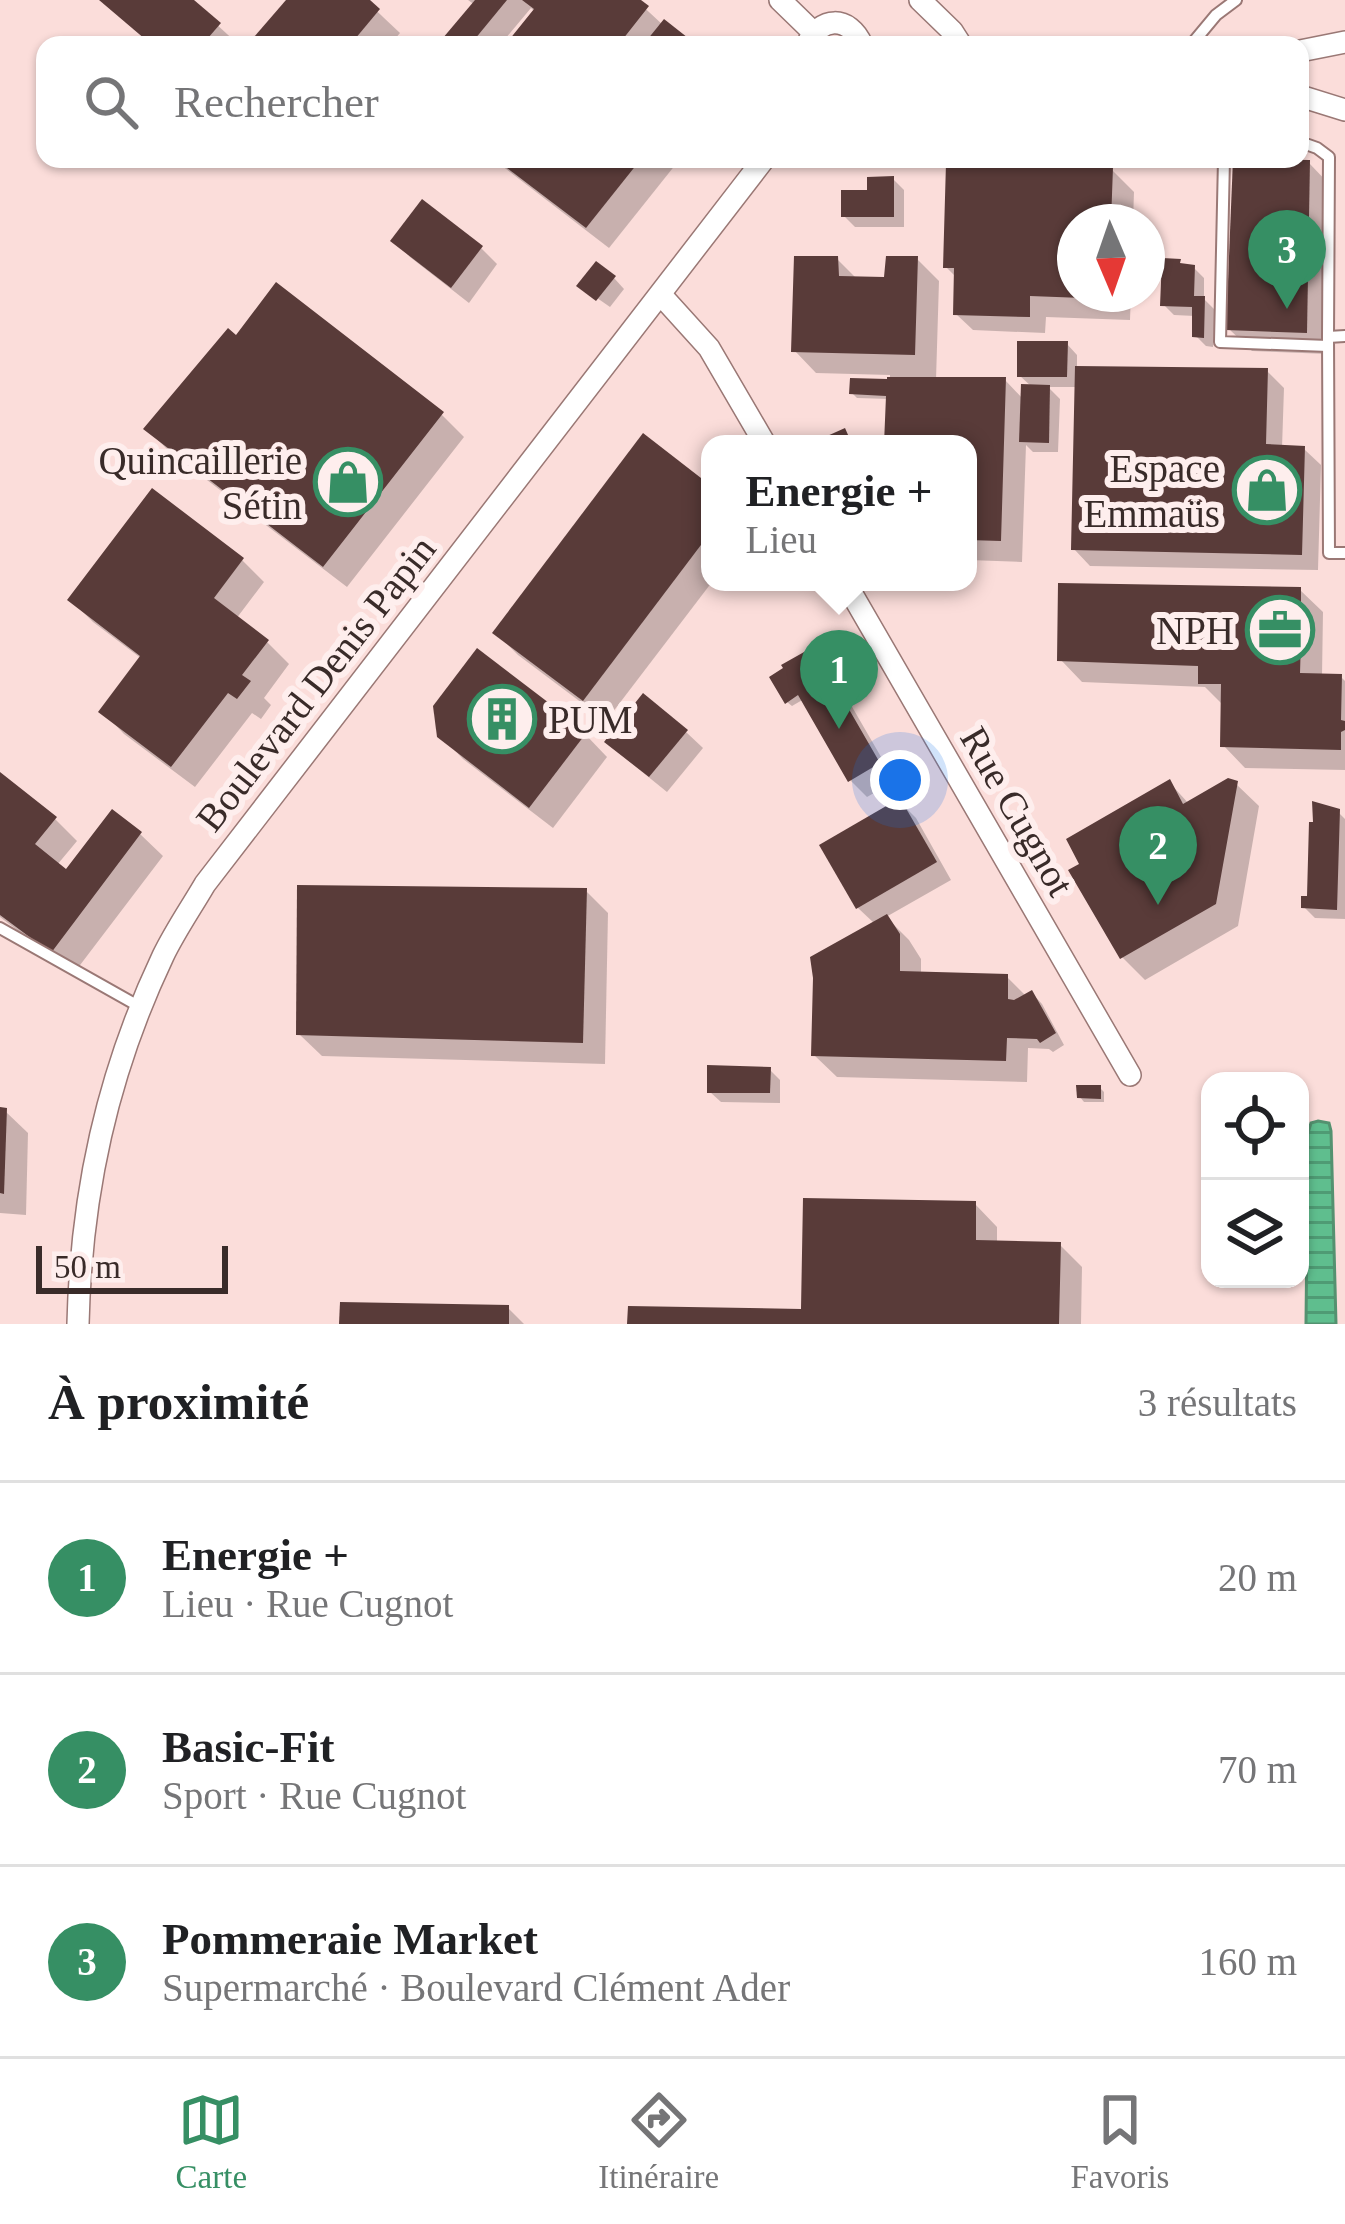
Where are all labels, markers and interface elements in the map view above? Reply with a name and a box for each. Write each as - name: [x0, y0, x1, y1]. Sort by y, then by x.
- search box: [36, 36, 1309, 168]
- icon: search: [78, 69, 144, 135]
- text: Rechercher: [174, 77, 379, 127]
- north arrow: [1057, 204, 1165, 312]
- pin: 3: [1248, 210, 1326, 309]
- popup: [701, 435, 977, 591]
- place label: Quincaillerie Sétin: [98, 439, 302, 527]
- shop icon: Quincaillerie Sétin: [313, 447, 383, 517]
- place label: Espace Emmaüs: [1084, 447, 1220, 535]
- shop icon: Espace Emmaüs: [1232, 455, 1302, 525]
- text: Energie +: [746, 466, 932, 516]
- text: Lieu: [746, 518, 817, 561]
- street label: Boulevard Denis Papin: [187, 528, 444, 840]
- office icon: NPH: [1245, 595, 1315, 665]
- place label: NPH: [1156, 609, 1234, 652]
- pin: 1: [800, 630, 878, 729]
- building icon: PUM: [467, 684, 537, 754]
- place label: PUM: [548, 698, 633, 741]
- street label: Rue Cugnot: [951, 719, 1083, 904]
- your location: [870, 750, 930, 810]
- pin: 2: [1119, 806, 1197, 905]
- map controls: [1201, 1072, 1309, 1288]
- button: locate: [1201, 1072, 1309, 1180]
- button: layers: [1201, 1180, 1309, 1288]
- scale bar: [36, 1240, 228, 1293]
- text: 50 m: [54, 1249, 121, 1285]
- text: À proximité: [48, 1374, 309, 1430]
- text: 3 résultats: [1138, 1381, 1297, 1424]
- text: Energie +: [162, 1530, 349, 1580]
- text: 1: [77, 1556, 97, 1599]
- text: 20 m: [1218, 1556, 1297, 1599]
- text: Lieu · Rue Cugnot: [162, 1582, 453, 1625]
- text: Basic-Fit: [162, 1722, 334, 1772]
- text: 2: [77, 1748, 97, 1791]
- text: 70 m: [1218, 1748, 1297, 1791]
- text: Sport · Rue Cugnot: [162, 1774, 466, 1817]
- text: Pommeraie Market: [162, 1914, 538, 1964]
- text: 3: [77, 1940, 97, 1983]
- text: 160 m: [1198, 1940, 1297, 1983]
- text: Supermarché · Boulevard Clément Ader: [162, 1966, 790, 2009]
- tab: Carte: [176, 2087, 247, 2196]
- tab: Itinéraire: [598, 2087, 719, 2196]
- tab: Favoris: [1070, 2087, 1169, 2196]

